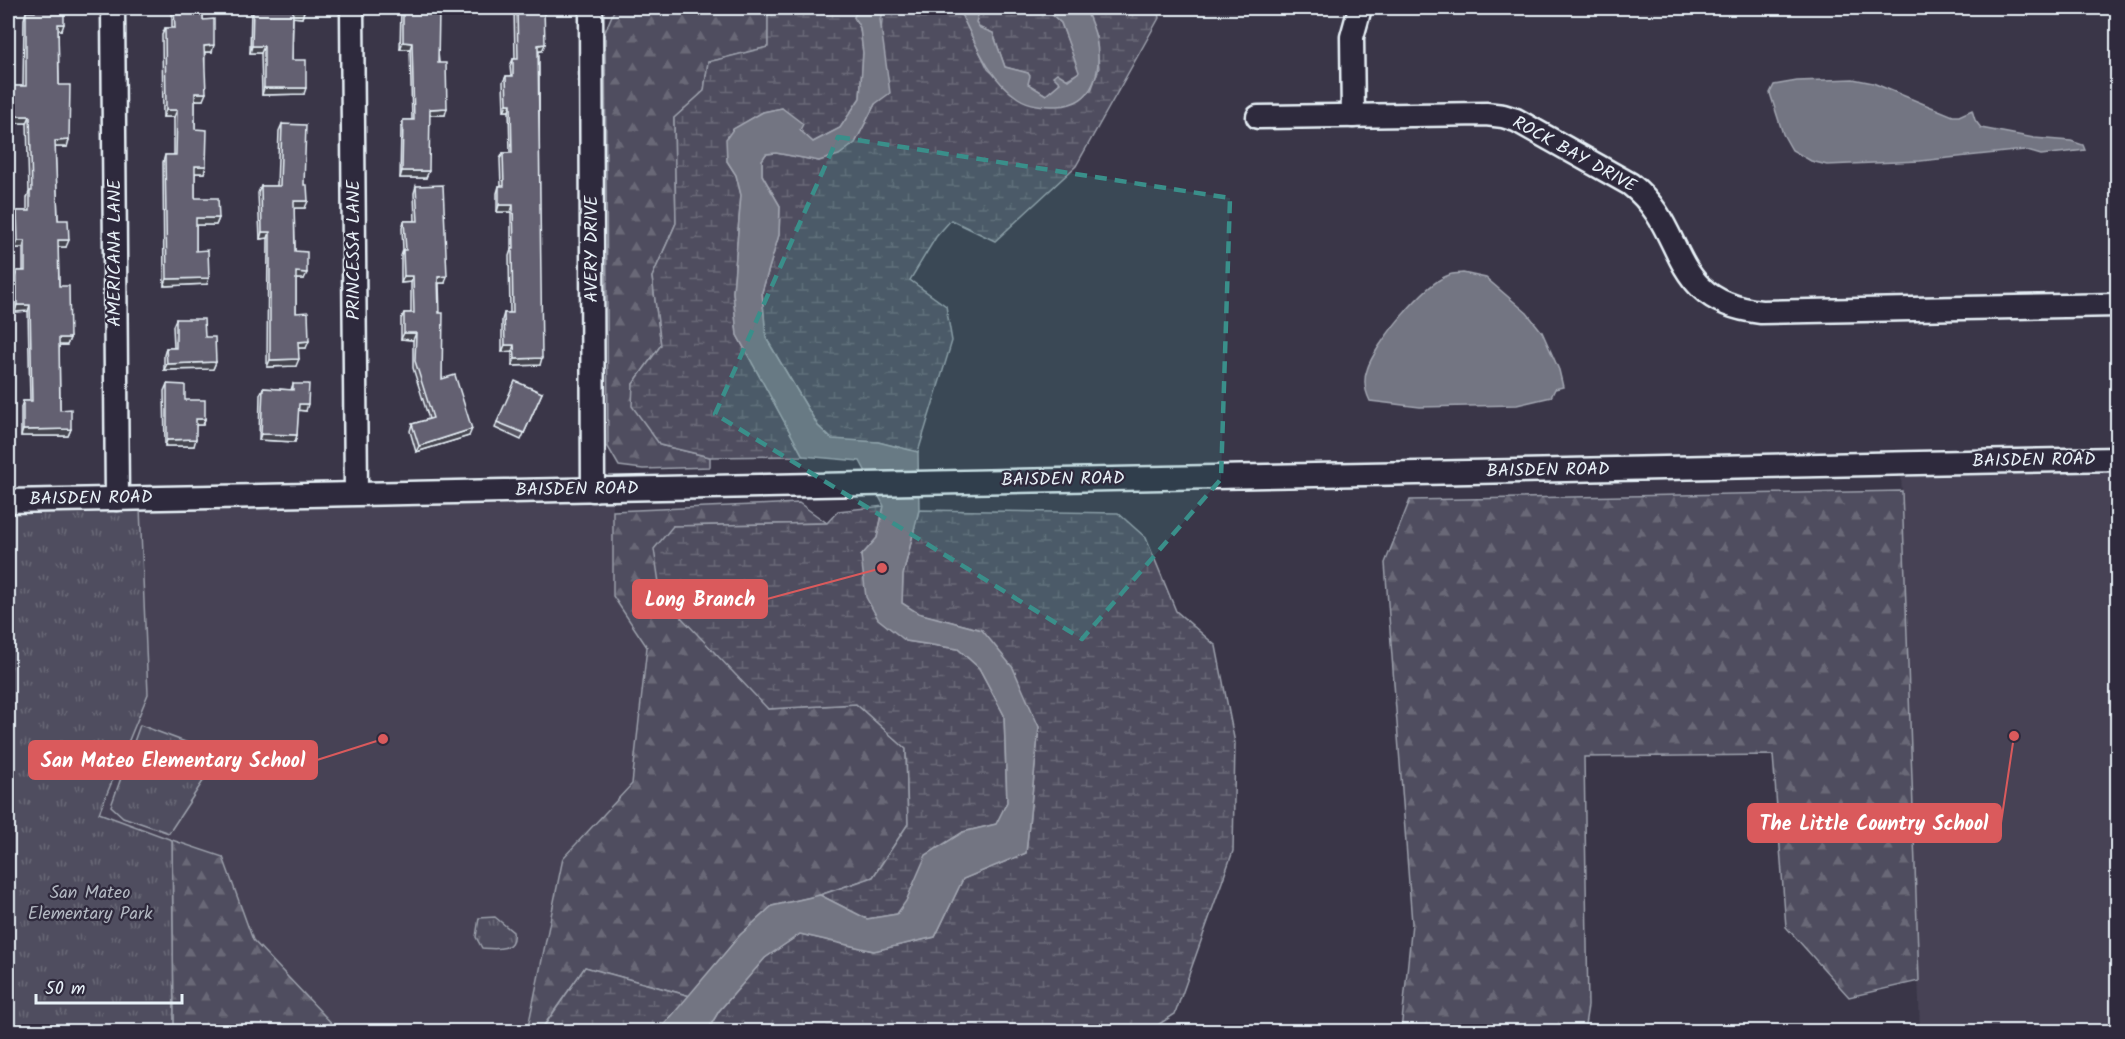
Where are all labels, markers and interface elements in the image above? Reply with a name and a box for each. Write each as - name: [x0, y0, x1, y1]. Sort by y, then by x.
- street label: ROCK BAY DRIVE: [1507, 109, 1642, 201]
- street label: AMERICANA LANE: [101, 179, 130, 327]
- street label: PRINCESSA LANE: [340, 179, 369, 320]
- street label: AVERY DRIVE: [578, 195, 607, 302]
- street label: BAISDEN ROAD: [1972, 445, 2096, 477]
- street label: BAISDEN ROAD: [1486, 455, 1610, 487]
- street label: BAISDEN ROAD: [1001, 464, 1125, 496]
- street label: BAISDEN ROAD: [515, 474, 639, 506]
- street label: BAISDEN ROAD: [29, 483, 153, 515]
- callout: Long Branch: [633, 580, 767, 618]
- text: Long Branch: [645, 585, 755, 617]
- callout: San Mateo Elementary School: [29, 741, 317, 779]
- text: San Mateo Elementary School: [41, 746, 306, 778]
- callout: The Little Country School: [1748, 804, 2001, 842]
- text: The Little Country School: [1760, 809, 1989, 841]
- park label: San Mateo Elementary Park: [28, 879, 153, 929]
- scale bar: [36, 967, 182, 1005]
- text: 50 m: [45, 975, 85, 1004]

